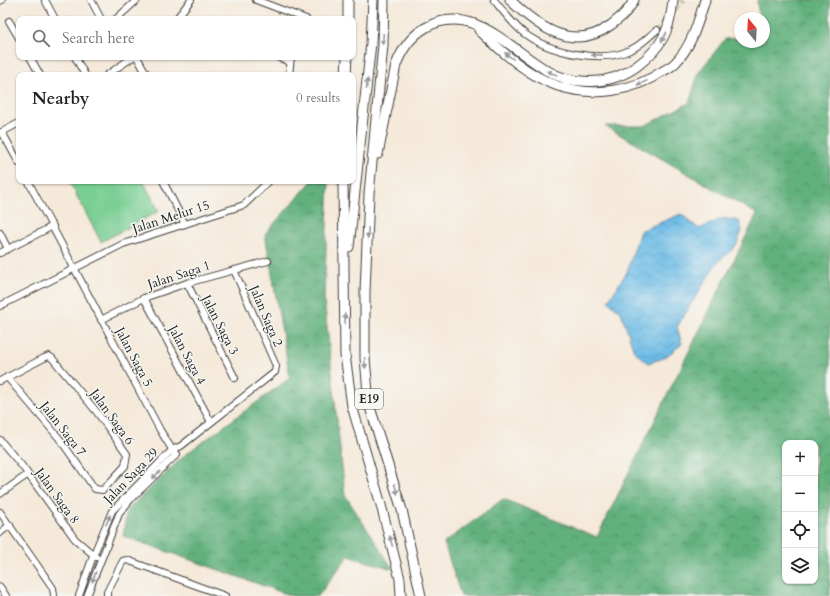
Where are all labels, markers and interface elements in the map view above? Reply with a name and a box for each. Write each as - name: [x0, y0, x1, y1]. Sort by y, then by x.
- north arrow: [734, 12, 770, 48]
- search box: [16, 16, 356, 60]
- icon: search: [30, 27, 52, 49]
- text: Search here: [62, 28, 135, 48]
- one-way arrow: [661, 31, 667, 43]
- one-way arrow: [379, 33, 386, 45]
- one-way arrow: [503, 51, 514, 60]
- one-way arrow: [591, 52, 603, 59]
- one-way arrow: [546, 69, 558, 75]
- one-way arrow: [363, 78, 370, 90]
- one-way arrow: [636, 79, 648, 86]
- text: Nearby: [32, 87, 89, 110]
- text: 0 results: [296, 89, 340, 107]
- street label: Jalan Melur 15: [128, 196, 212, 239]
- one-way arrow: [364, 227, 371, 239]
- street label: Jalan Saga 1: [143, 256, 213, 294]
- street label: Jalan Saga 2: [244, 281, 287, 350]
- street label: Jalan Saga 3: [196, 290, 243, 358]
- one-way arrow: [342, 312, 348, 325]
- street label: Jalan Saga 4: [163, 320, 210, 388]
- street label: Jalan Saga 5: [110, 322, 157, 390]
- one-way arrow: [362, 357, 369, 369]
- street label: Jalan Saga 6: [84, 384, 139, 449]
- road number: E19: [355, 389, 383, 409]
- street label: Jalan Saga 7: [35, 396, 90, 460]
- map controls: [782, 440, 818, 584]
- button: +: [782, 440, 818, 476]
- street label: Jalan Saga 29: [98, 444, 163, 509]
- street label: Jalan Saga 8: [29, 463, 83, 528]
- one-way arrow: [151, 470, 161, 480]
- button: −: [782, 476, 818, 512]
- one-way arrow: [393, 483, 399, 495]
- button: locate: [782, 512, 818, 548]
- one-way arrow: [105, 514, 111, 526]
- one-way arrow: [387, 535, 393, 547]
- button: layers: [782, 548, 818, 584]
- one-way arrow: [90, 572, 96, 584]

